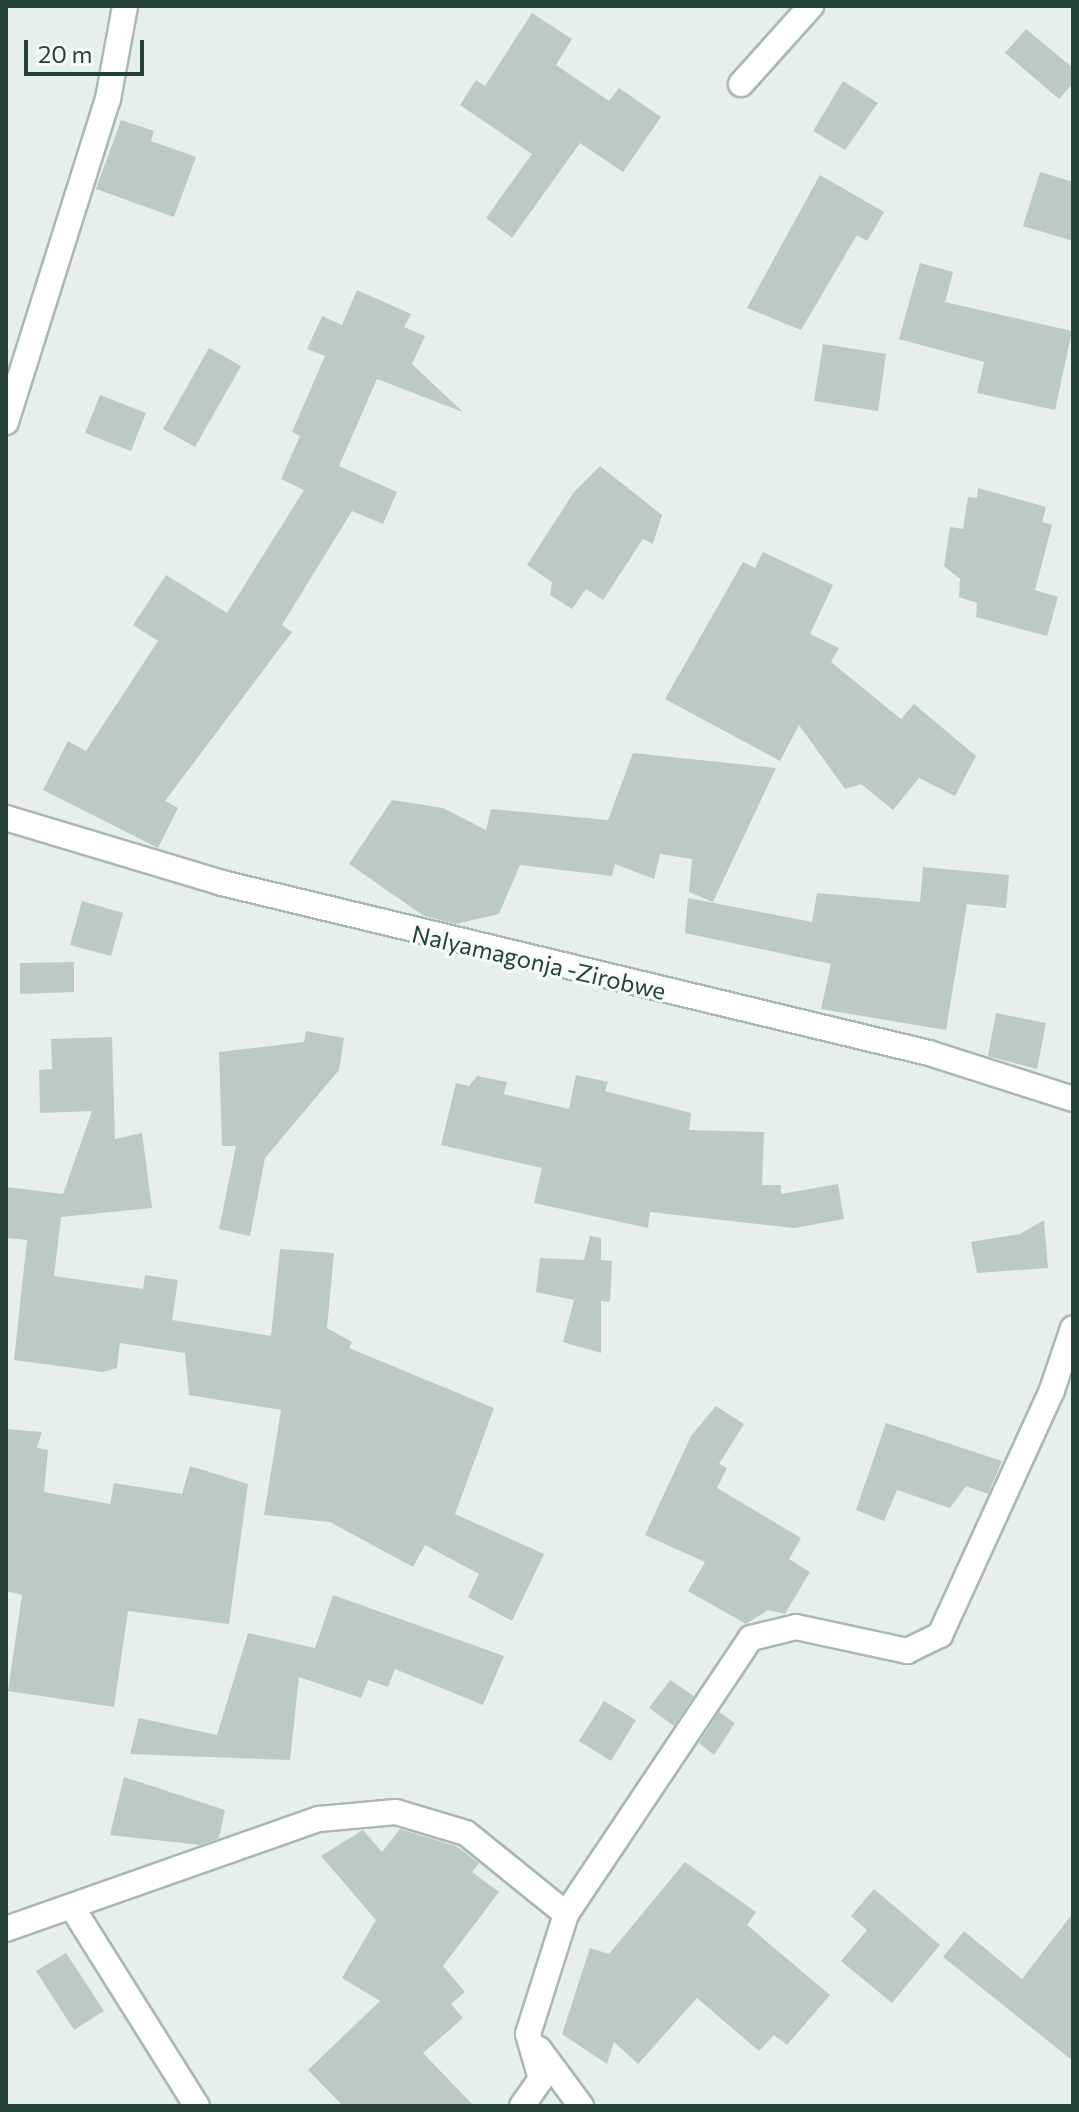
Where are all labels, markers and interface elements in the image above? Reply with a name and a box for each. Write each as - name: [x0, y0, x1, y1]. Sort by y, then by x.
- scale bar: [28, 24, 148, 74]
- text: 20 m: [38, 39, 92, 68]
- street label: Nalyamagonja -Zirobwe: [409, 919, 669, 1005]

